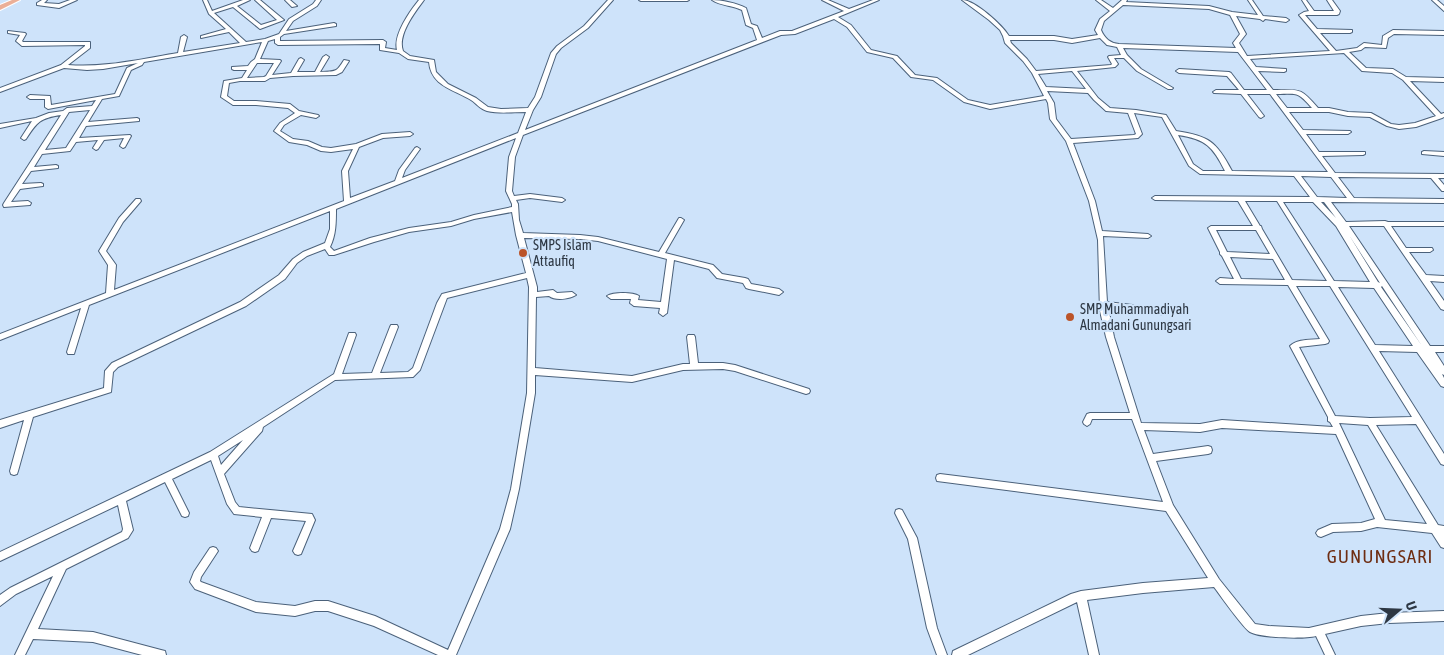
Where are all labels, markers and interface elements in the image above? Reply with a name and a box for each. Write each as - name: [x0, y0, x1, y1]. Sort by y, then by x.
- place label: SMPS Islam Attaufiq: [533, 237, 592, 269]
- marker: SMPS Islam Attaufiq: [517, 247, 529, 259]
- place label: SMP Muhammadiyah Almadani Gunungsari: [1080, 301, 1192, 333]
- marker: SMP Muhammadiyah Almadani Gunungsari: [1064, 311, 1076, 323]
- district label: GUNUNGSARI: [1327, 545, 1433, 567]
- north arrow: [1374, 585, 1424, 635]
- text: U: [1402, 599, 1420, 612]

